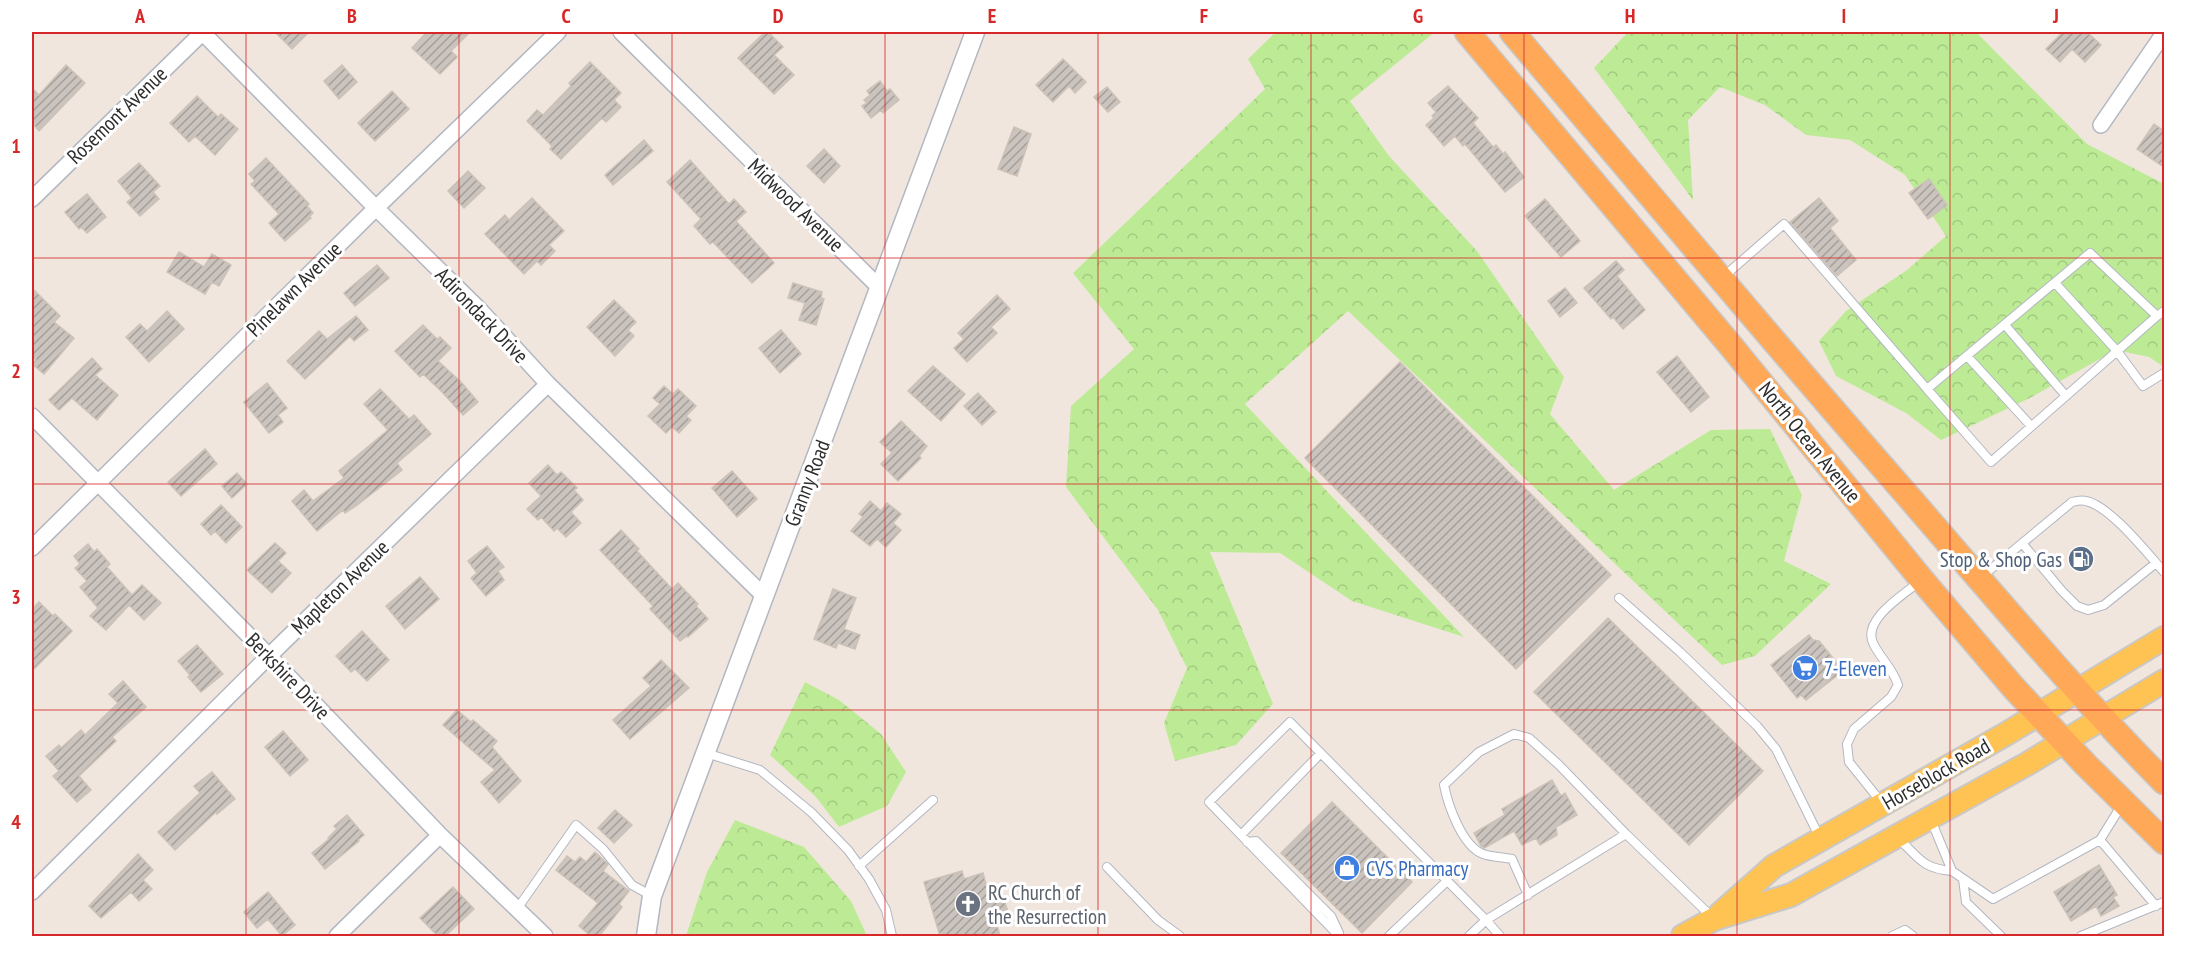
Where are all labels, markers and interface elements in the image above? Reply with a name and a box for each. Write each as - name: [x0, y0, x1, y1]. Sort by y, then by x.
- text: A: [134, 3, 146, 29]
- text: B: [347, 3, 357, 29]
- text: C: [561, 3, 571, 29]
- text: D: [773, 3, 784, 29]
- text: E: [988, 3, 996, 29]
- text: F: [1200, 3, 1208, 29]
- text: G: [1413, 3, 1423, 29]
- text: H: [1625, 3, 1635, 29]
- text: I: [1842, 3, 1846, 29]
- text: J: [2052, 3, 2059, 29]
- street label: Rosemont Avenue: [61, 61, 173, 169]
- text: 1: [11, 133, 21, 159]
- street label: Midwood Avenue: [742, 152, 850, 258]
- street label: Pinelawn Avenue: [241, 236, 347, 342]
- street label: Adirondack Drive: [430, 261, 534, 369]
- text: 2: [11, 358, 21, 384]
- street label: North Ocean Avenue: [1753, 376, 1867, 508]
- street label: Granny Road: [778, 436, 836, 530]
- street label: Mapleton Avenue: [286, 534, 394, 640]
- fuel station icon: Stop & Shop Gas: [2066, 544, 2096, 574]
- place label: Stop & Shop Gas: [1940, 546, 2062, 573]
- text: 3: [11, 584, 21, 610]
- street label: Berkshire Drive: [240, 627, 336, 725]
- supermarket icon: 7-Eleven: [1790, 653, 1820, 683]
- place label: 7-Eleven: [1824, 655, 1887, 682]
- street label: Horseblock Road: [1877, 732, 1995, 816]
- text: 4: [11, 809, 21, 835]
- shop icon: CVS Pharmacy: [1332, 853, 1362, 883]
- place label: CVS Pharmacy: [1366, 855, 1468, 882]
- place label: RC Church of the Resurrection: [988, 879, 1106, 930]
- church icon: RC Church of the Resurrection: [953, 889, 983, 919]

